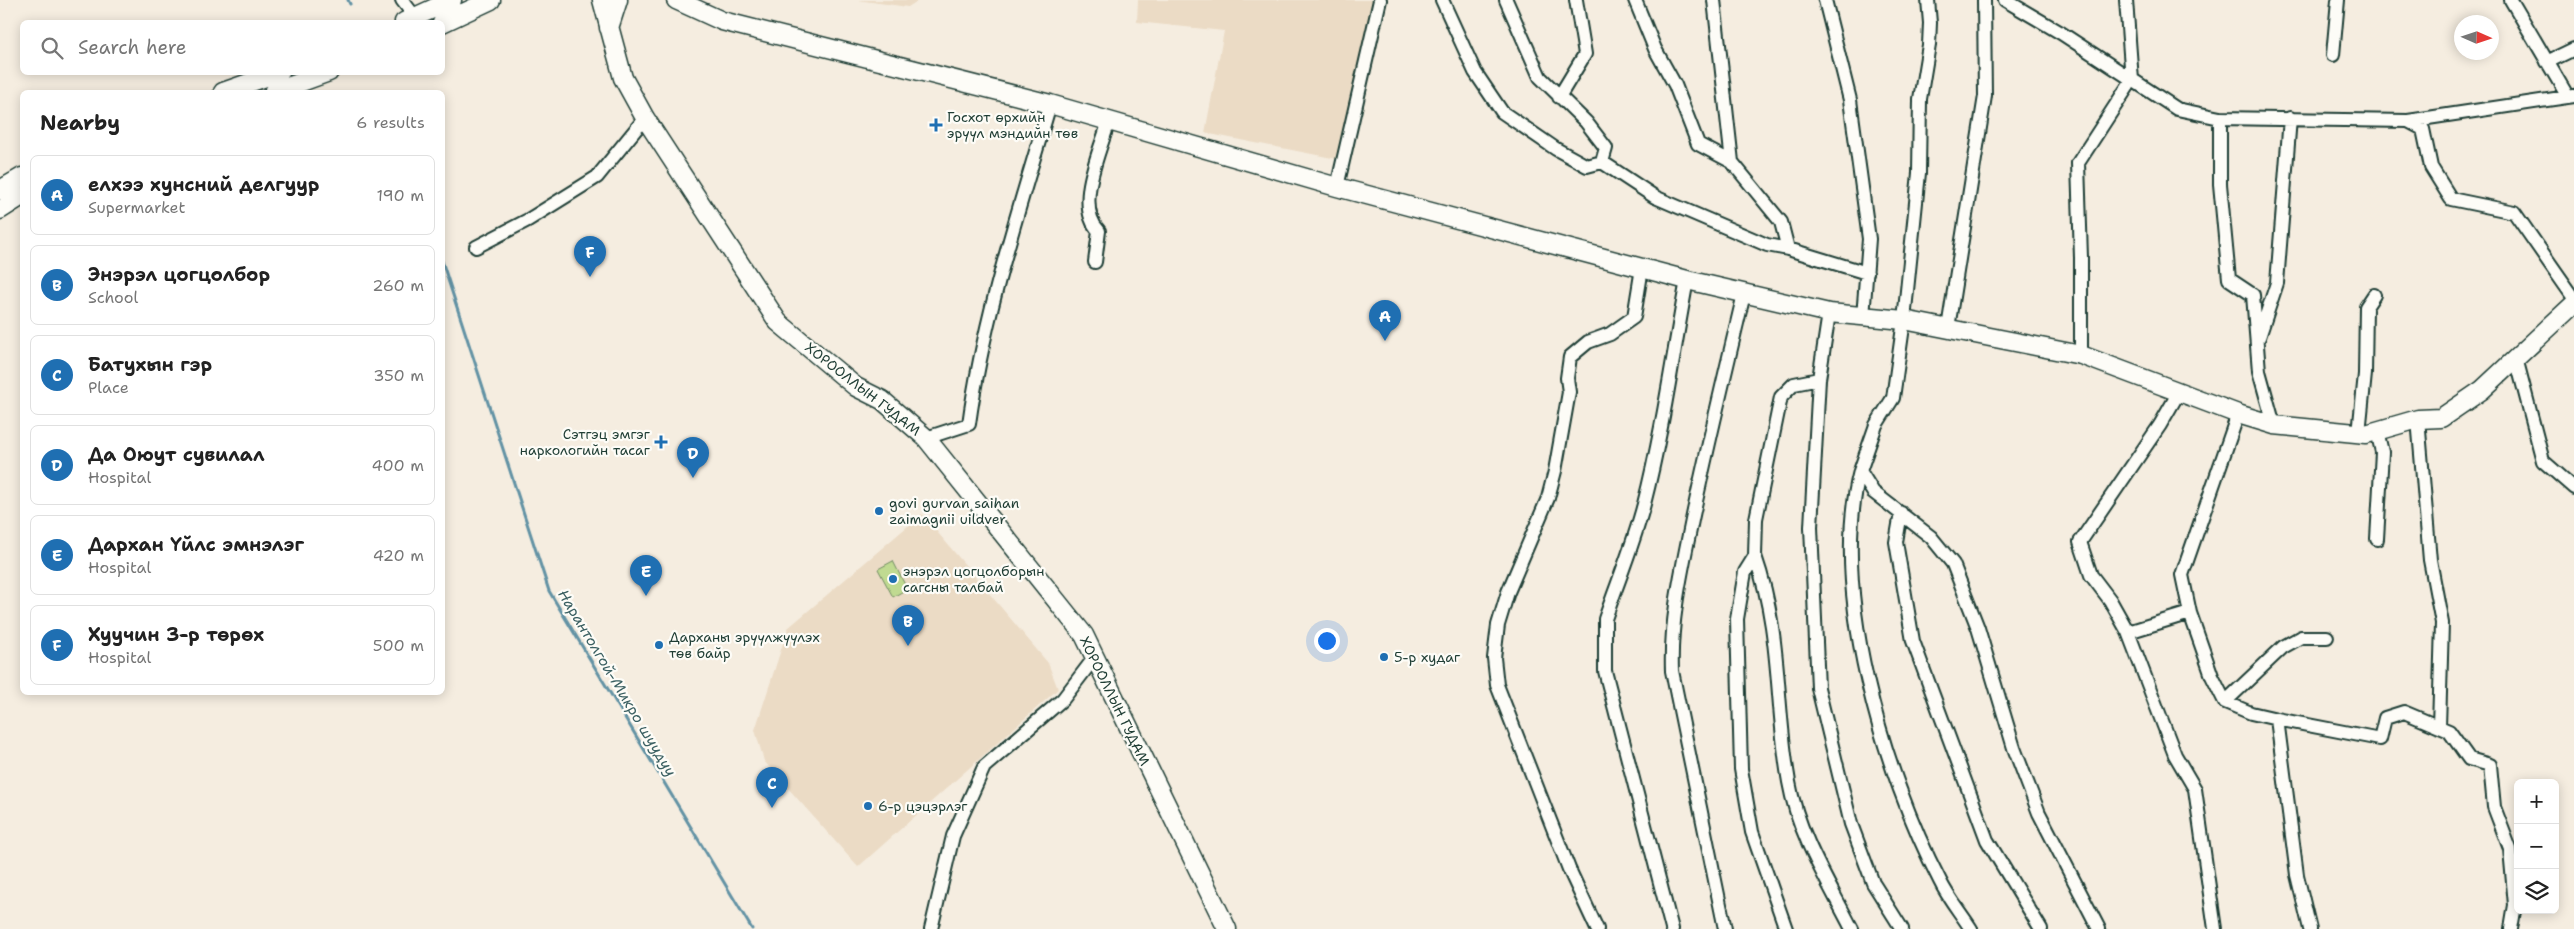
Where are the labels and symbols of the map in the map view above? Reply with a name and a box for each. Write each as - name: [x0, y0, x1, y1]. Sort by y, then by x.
- north arrow: [2454, 15, 2499, 60]
- place label: Госхот өрхийн эрүүл мэндийн төв: [947, 108, 1078, 142]
- marker: Госхот өрхийн эрүүл мэндийн төв: [929, 118, 943, 132]
- pin: F: [574, 236, 606, 277]
- pin: A: [1369, 300, 1401, 341]
- street label: ХОРООЛЛЫН ГУДАМ: [802, 338, 925, 440]
- place label: Сэтгэц эмгэг наркологийн тасаг: [520, 425, 651, 459]
- marker: Сэтгэц эмгэг наркологийн тасаг: [654, 435, 668, 449]
- pin: D: [677, 437, 709, 478]
- place label: govi gurvan saihan zaimagnii uildver: [889, 494, 1020, 528]
- marker: govi gurvan saihan zaimagnii uildver: [873, 505, 885, 517]
- pin: E: [630, 555, 662, 596]
- place label: энэрэл цогцолборын сагсны талбай: [903, 562, 1044, 596]
- marker: энэрэл цогцолборын сагсны талбай: [887, 573, 899, 585]
- water label: Нарантолгой-Микро шуудуу: [553, 586, 681, 780]
- pin: B: [892, 605, 924, 646]
- place label: Дарханы эрүүлжүүлэх төв байр: [669, 628, 820, 662]
- your location: [1314, 628, 1340, 654]
- street label: ХОРООЛЛЫН ГУДАМ: [1076, 633, 1154, 769]
- marker: Дарханы эрүүлжүүлэх төв байр: [653, 639, 665, 651]
- place label: 5-р худаг: [1394, 648, 1461, 666]
- marker: 5-р худаг: [1378, 651, 1390, 663]
- pin: C: [756, 767, 788, 808]
- place label: 6-р цэцэрлэг: [878, 797, 968, 815]
- marker: 6-р цэцэрлэг: [862, 800, 874, 812]

